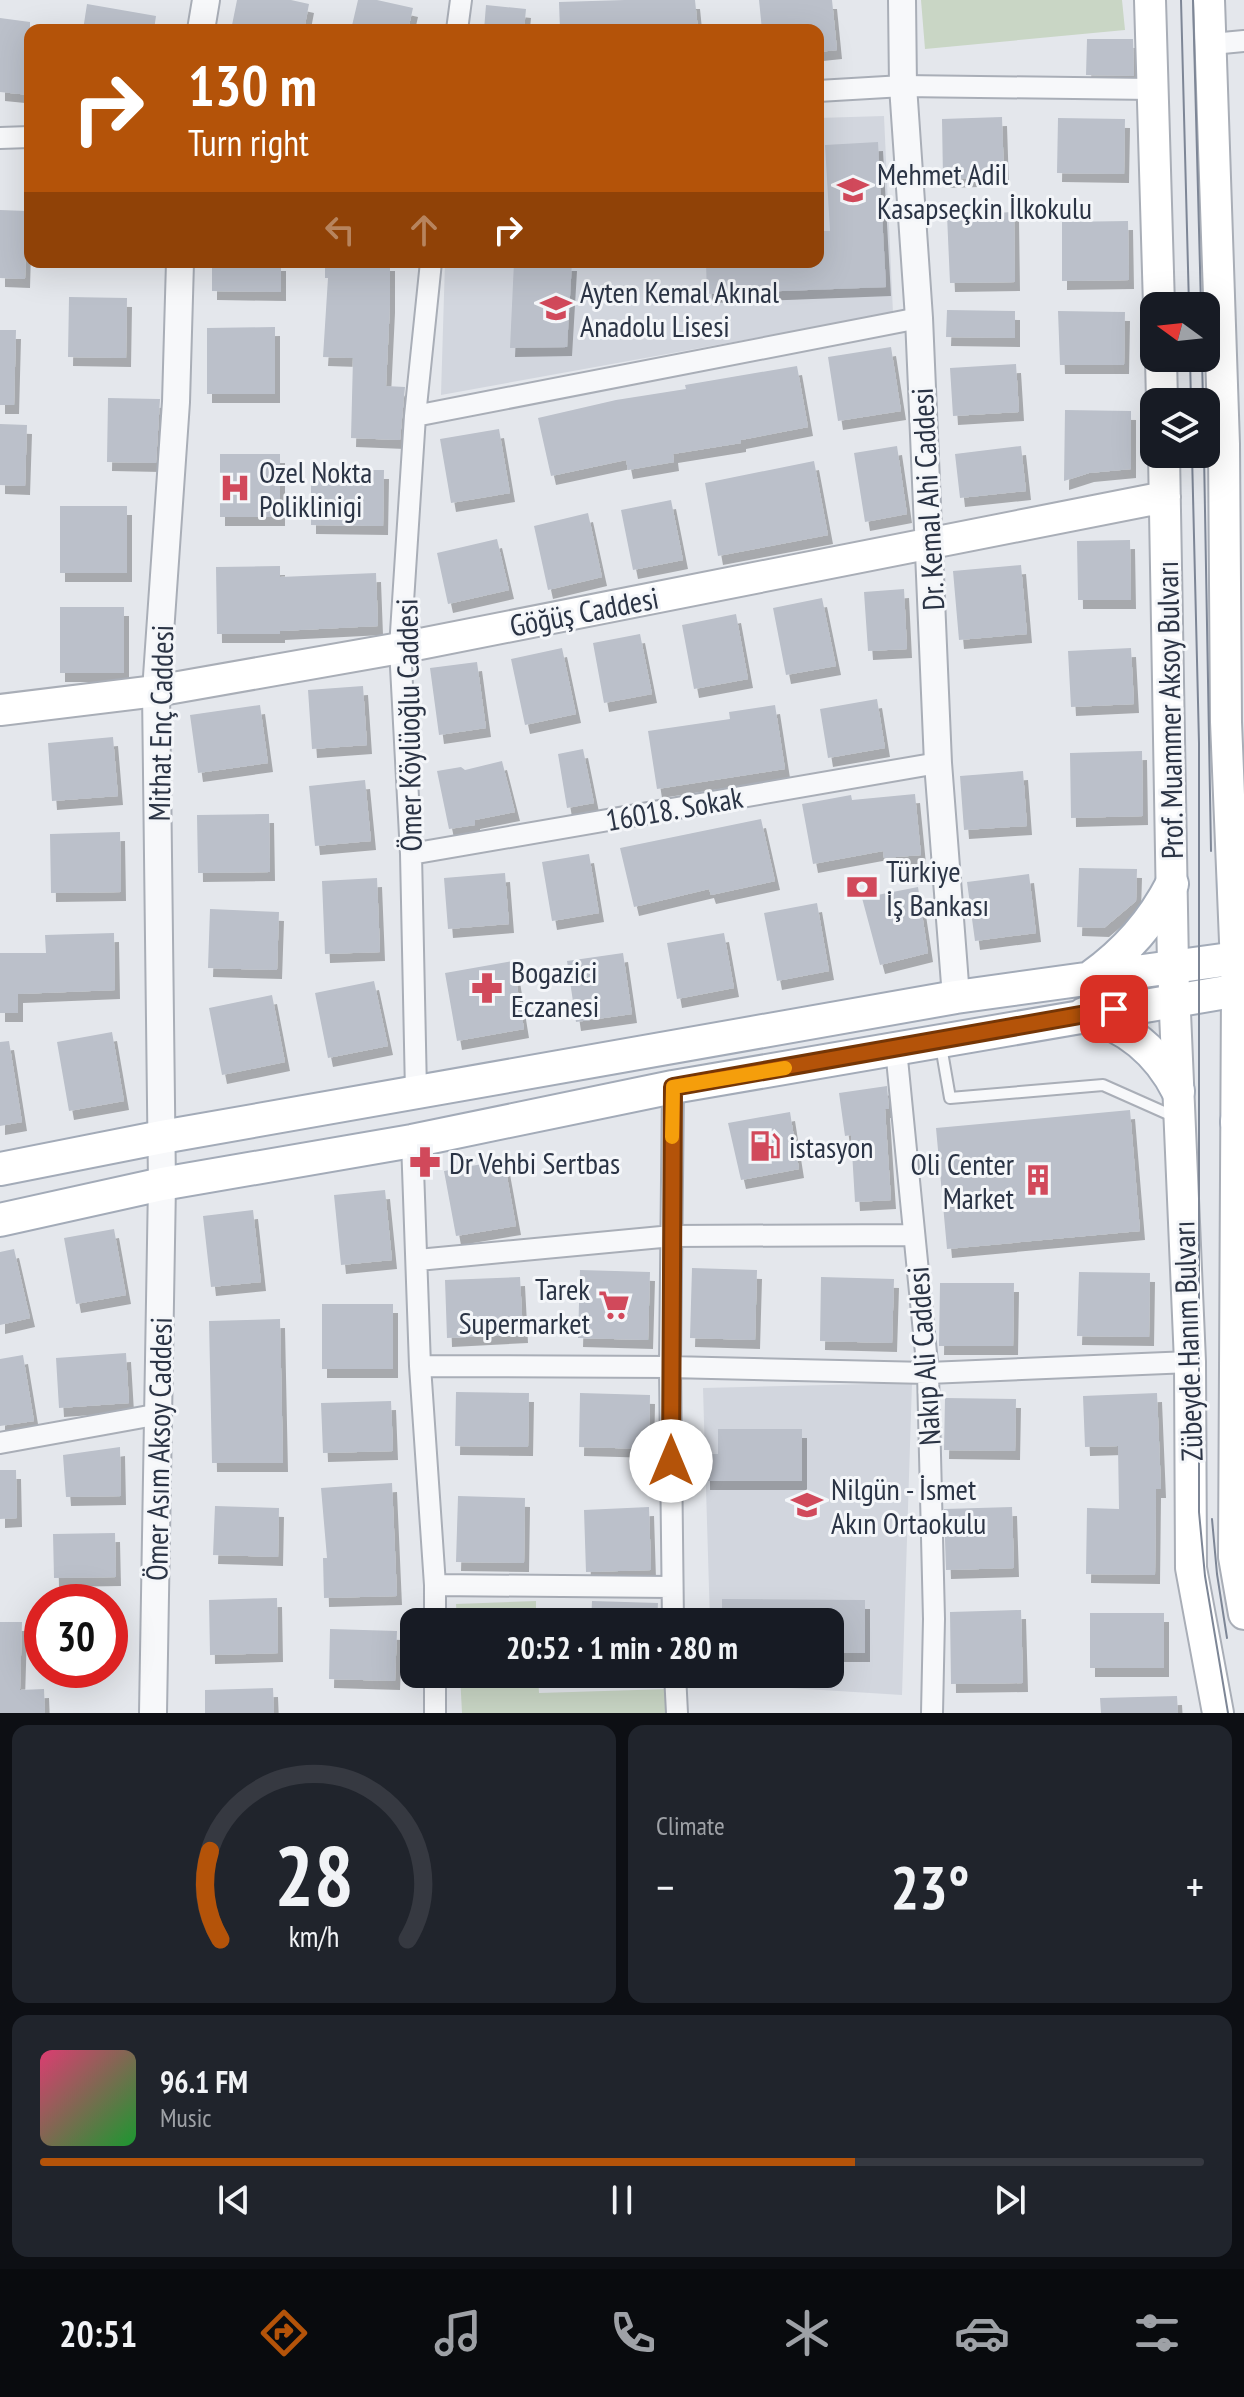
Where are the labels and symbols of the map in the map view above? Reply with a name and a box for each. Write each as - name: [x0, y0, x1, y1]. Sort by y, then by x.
- place label: Mehmet Adil Kasapseçkin İlkokulu: [877, 154, 1092, 227]
- school or university icon: Mehmet Adil Kasapseçkin İlkokulu: [836, 173, 870, 207]
- place label: Ayten Kemal Akınal Anadolu Lisesi: [580, 272, 779, 345]
- school or university icon: Ayten Kemal Akınal Anadolu Lisesi: [539, 291, 573, 325]
- north arrow: [1140, 292, 1220, 372]
- street label: Dr. Kemal Ahi Caddesi: [902, 387, 952, 611]
- place label: Ozel Nokta Poliklinigi: [259, 452, 372, 525]
- hospital icon: Ozel Nokta Poliklinigi: [218, 471, 252, 505]
- street label: Prof. Muammer Aksoy Bulvarı: [1147, 561, 1191, 859]
- street label: Göğüş Caddesi: [506, 577, 662, 645]
- street label: Ömer Köylüoğlu Caddesi: [386, 598, 430, 852]
- street label: Mithat Enç Caddesi: [139, 624, 181, 822]
- street label: 16018. Sokak: [603, 777, 746, 839]
- place label: Türkiye İş Bankası: [886, 851, 989, 924]
- bank icon: Türkiye İş Bankası: [845, 870, 879, 904]
- place label: Bogazici Eczanesi: [511, 952, 599, 1025]
- pharmacy icon: Bogazici Eczanesi: [470, 971, 504, 1005]
- pin: [1080, 975, 1148, 1043]
- place label: istasyon: [789, 1127, 873, 1166]
- fuel station icon: istasyon: [748, 1129, 782, 1163]
- place label: Dr Vehbi Sertbas: [449, 1143, 620, 1182]
- place label: Oli Center Market: [911, 1144, 1015, 1217]
- pharmacy icon: Dr Vehbi Sertbas: [408, 1145, 442, 1179]
- building icon: Oli Center Market: [1021, 1163, 1055, 1197]
- street label: Zübeyde Hanım Bulvarı: [1163, 1220, 1211, 1462]
- street label: Nakıp Ali Caddesi: [897, 1265, 949, 1447]
- place label: Tarek Supermarket: [459, 1269, 591, 1342]
- supermarket icon: Tarek Supermarket: [597, 1288, 631, 1322]
- street label: Ömer Asım Aksoy Caddesi: [136, 1317, 180, 1581]
- position arrow: [629, 1419, 713, 1503]
- place label: Nilgün - İsmet Akın Ortaokulu: [831, 1469, 986, 1542]
- school or university icon: Nilgün - İsmet Akın Ortaokulu: [790, 1488, 824, 1522]
- speed limit sign: 30: [24, 1584, 128, 1688]

